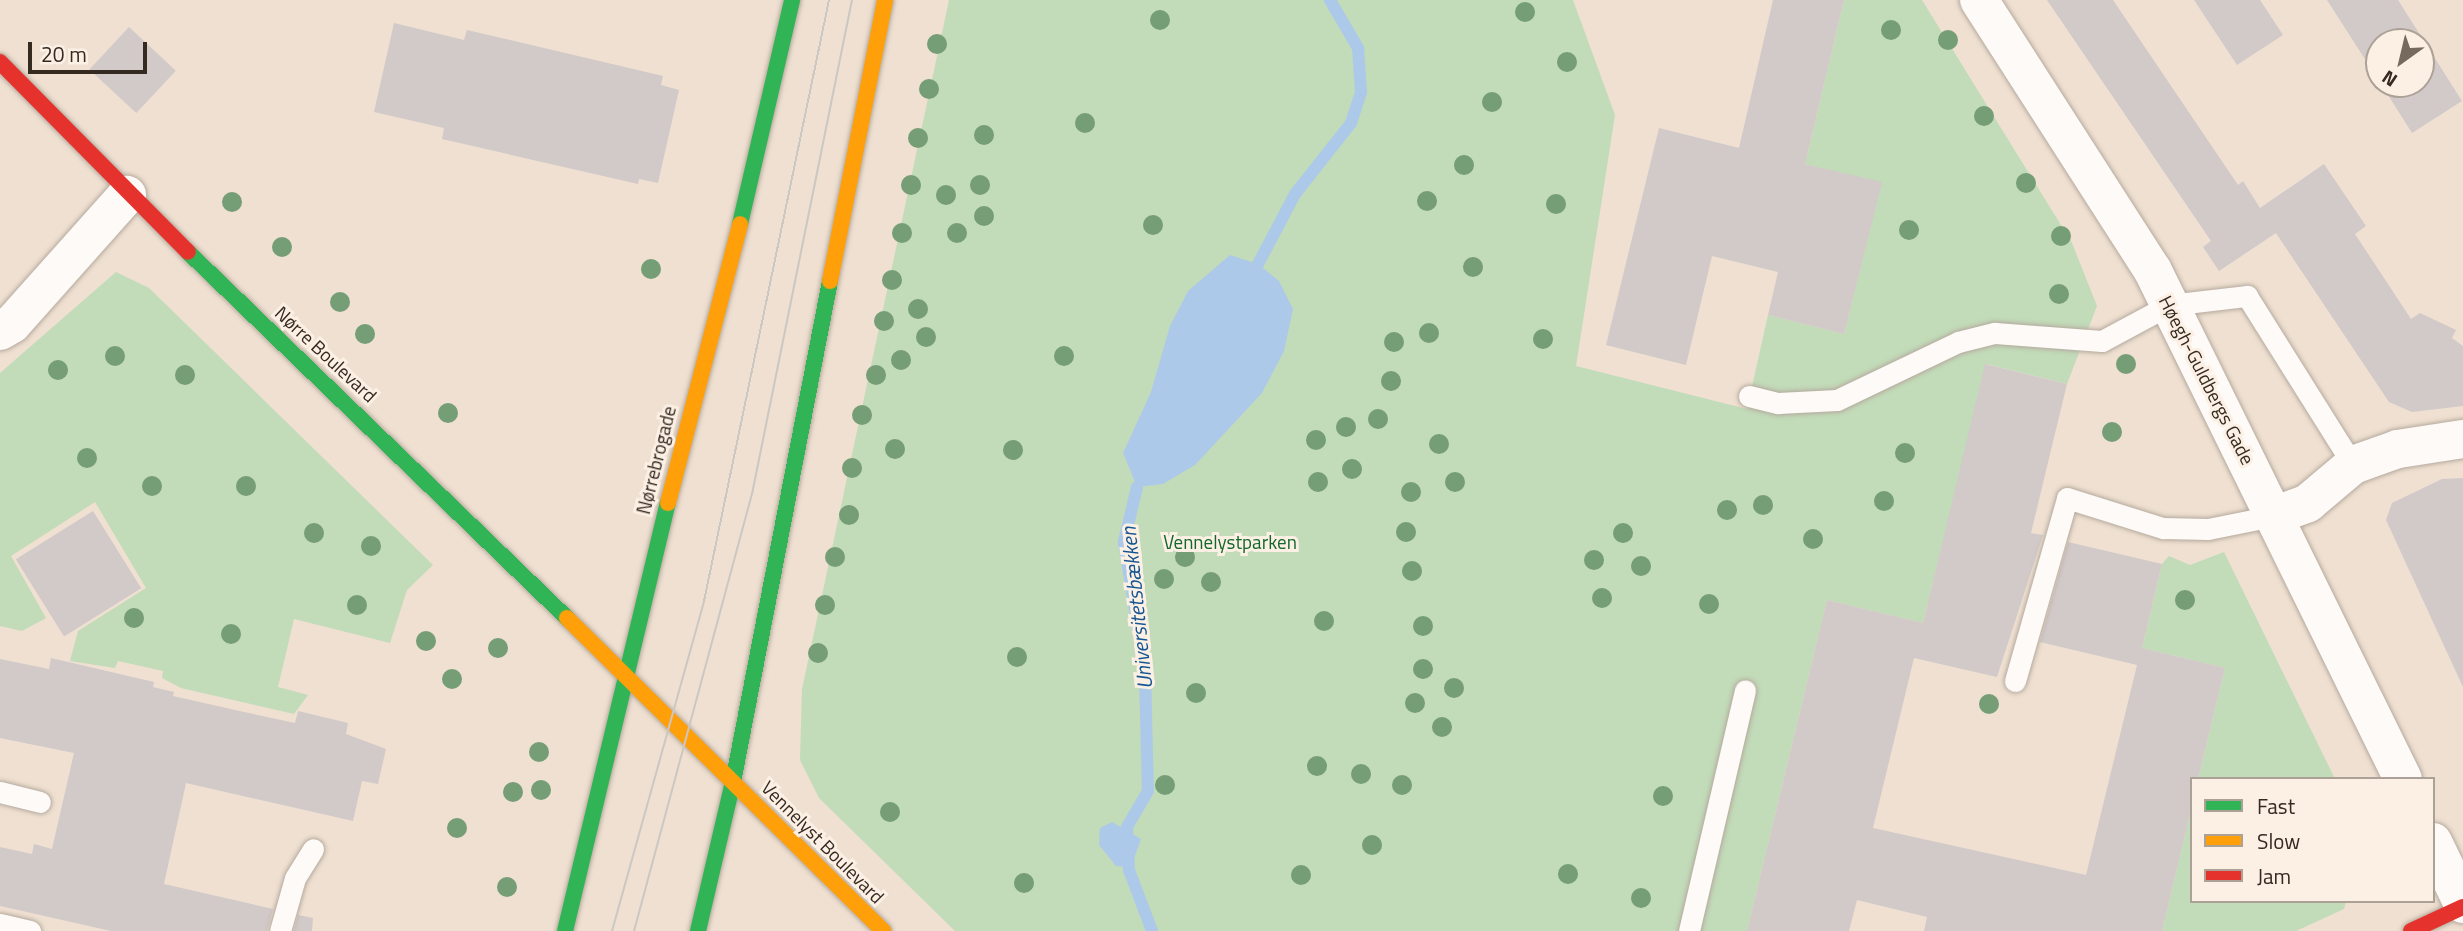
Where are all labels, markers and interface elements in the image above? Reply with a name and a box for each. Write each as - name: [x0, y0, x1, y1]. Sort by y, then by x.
- scale bar: [32, 28, 150, 72]
- north arrow: [2365, 28, 2435, 98]
- text: 20 m: [41, 38, 87, 70]
- text: N: [2376, 63, 2403, 95]
- street label: Høegh-Guldbergs Gade: [2154, 292, 2260, 468]
- street label: Nørre Boulevard: [271, 301, 381, 407]
- street label: Nørrebrogade: [632, 404, 680, 516]
- water label: Universitetsbækken: [1115, 526, 1157, 690]
- park label: Vennelystparken: [1163, 531, 1297, 553]
- street label: Vennelyst Boulevard: [757, 776, 889, 908]
- legend: [2190, 777, 2435, 903]
- text: Fast: [2257, 790, 2295, 822]
- text: Slow: [2257, 825, 2300, 857]
- text: Jam: [2257, 860, 2291, 892]

